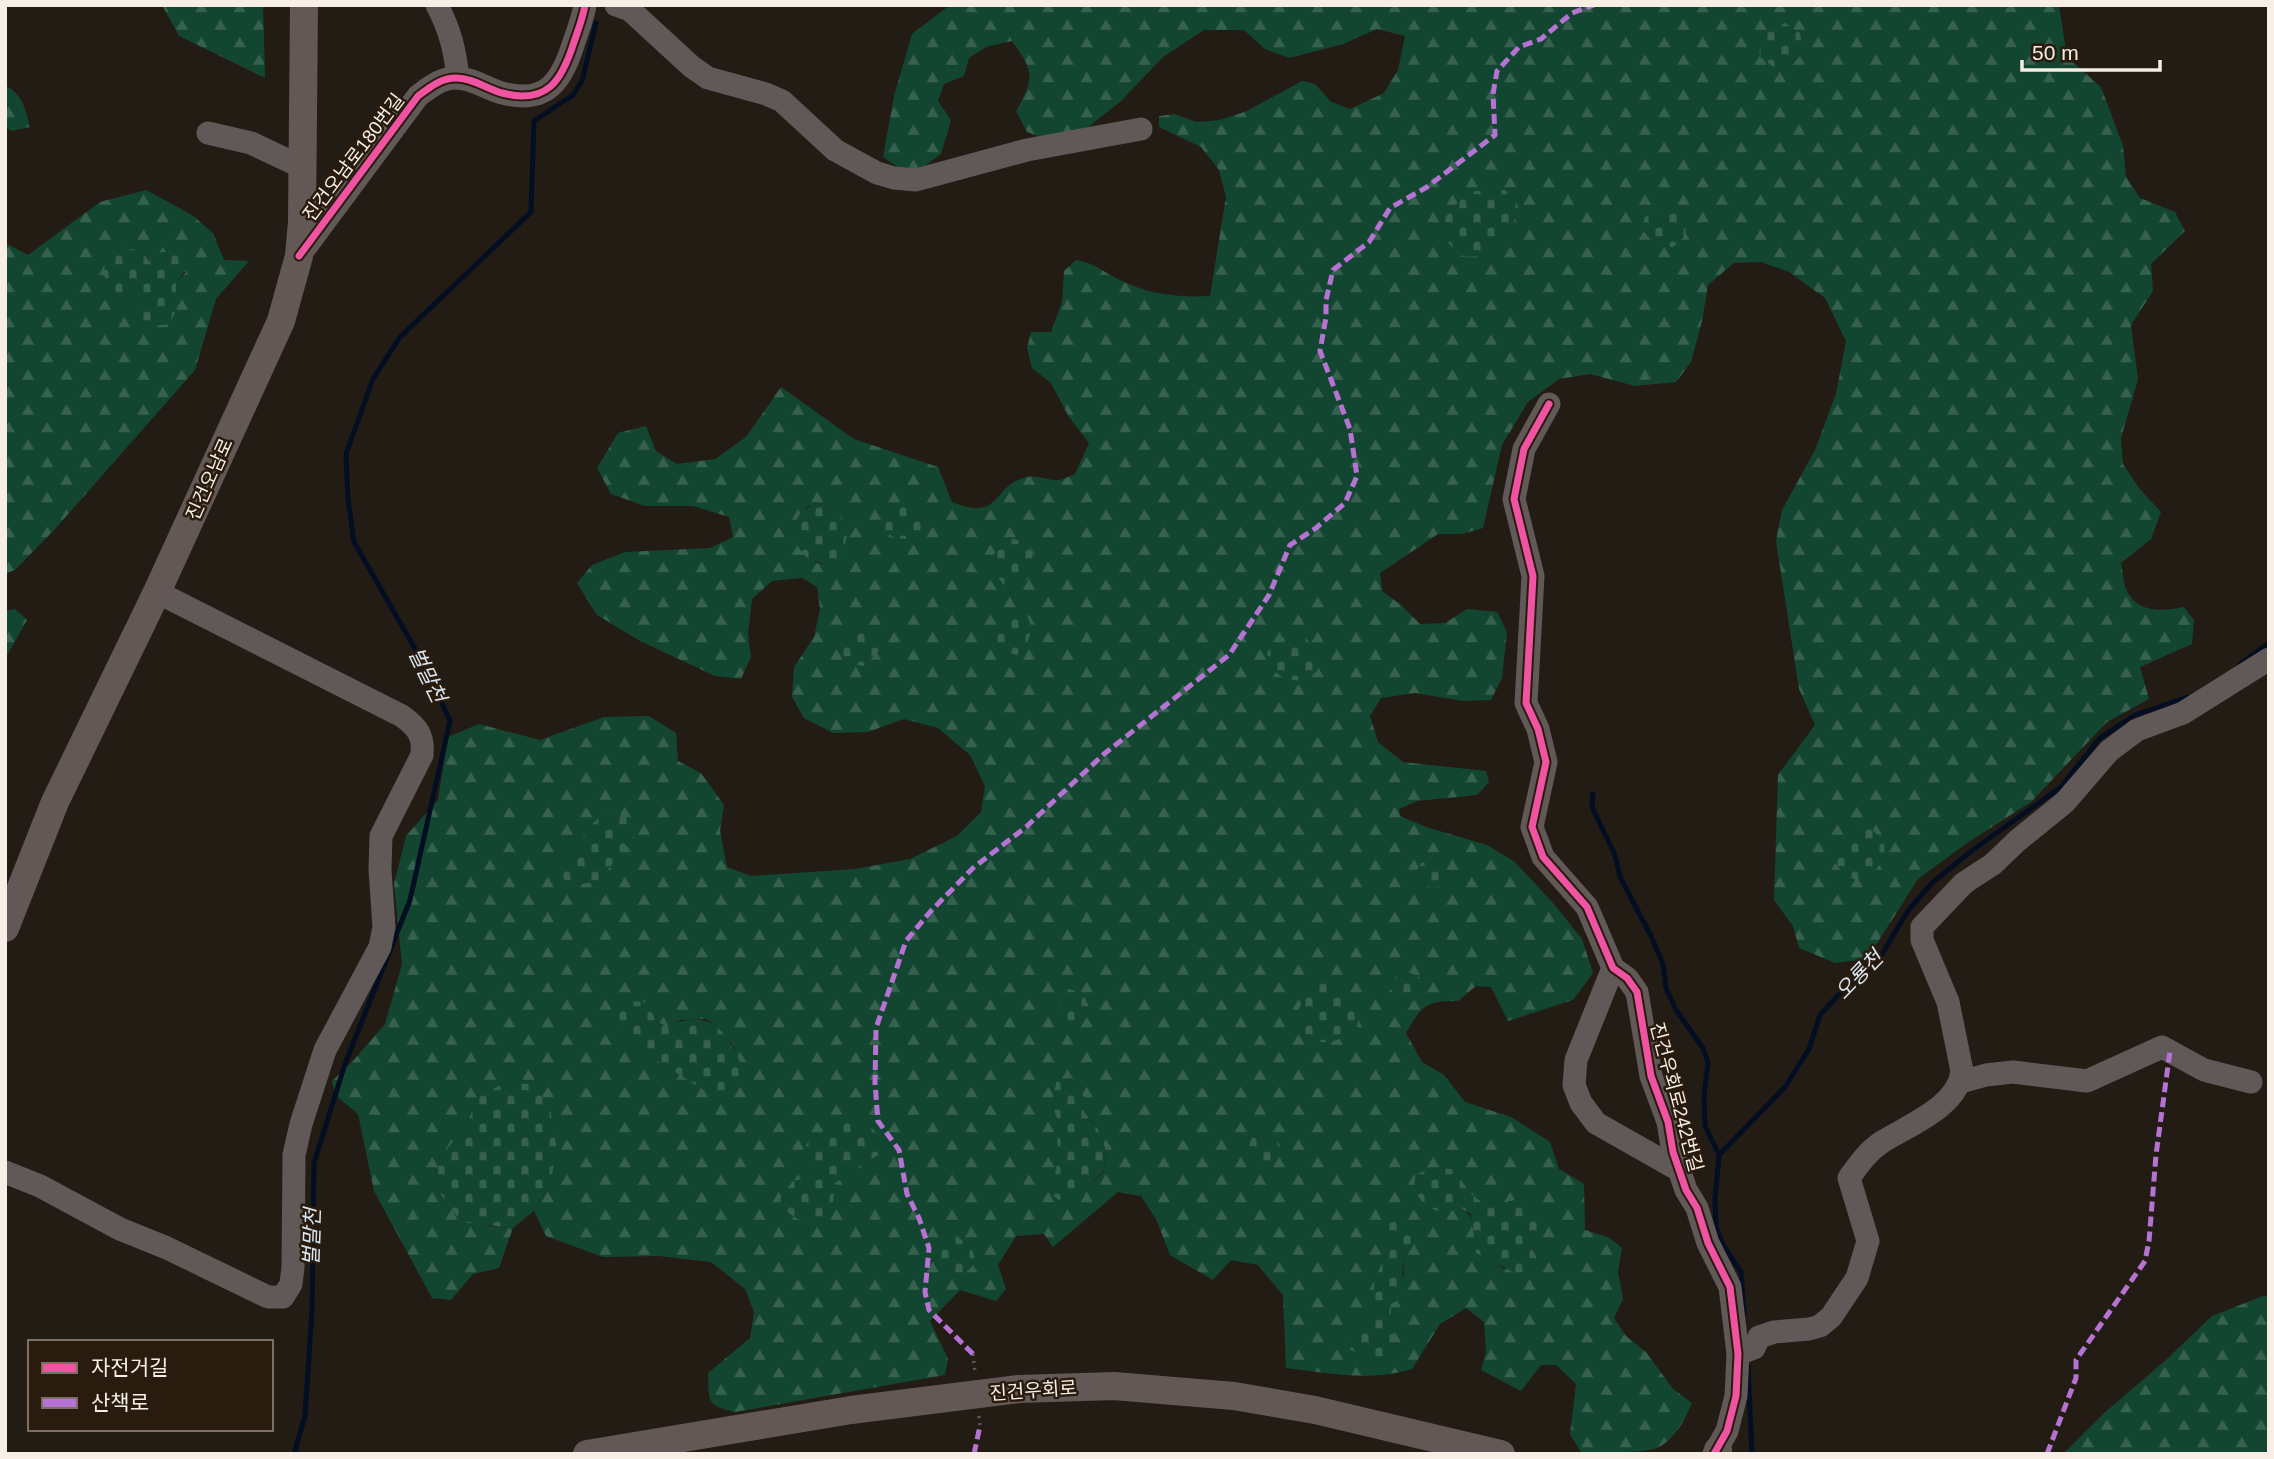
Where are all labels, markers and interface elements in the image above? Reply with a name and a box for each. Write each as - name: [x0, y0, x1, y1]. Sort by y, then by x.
- scale bar: [2022, 28, 2160, 72]
- text: 50 m: [2032, 41, 2079, 64]
- street label: 진건오남로180번길: [299, 89, 408, 225]
- street label: 진건오남로: [182, 435, 237, 523]
- water label: 벌말천: [404, 644, 452, 708]
- water label: 오룡천: [1830, 944, 1889, 1003]
- street label: 진건우회로242번길: [1646, 1020, 1707, 1174]
- water label: 벌말천: [299, 1205, 324, 1266]
- legend: [28, 1340, 273, 1431]
- text: 자전거길: [91, 1356, 168, 1379]
- street label: 진건우회로: [989, 1377, 1077, 1404]
- text: 산책로: [91, 1391, 149, 1414]

